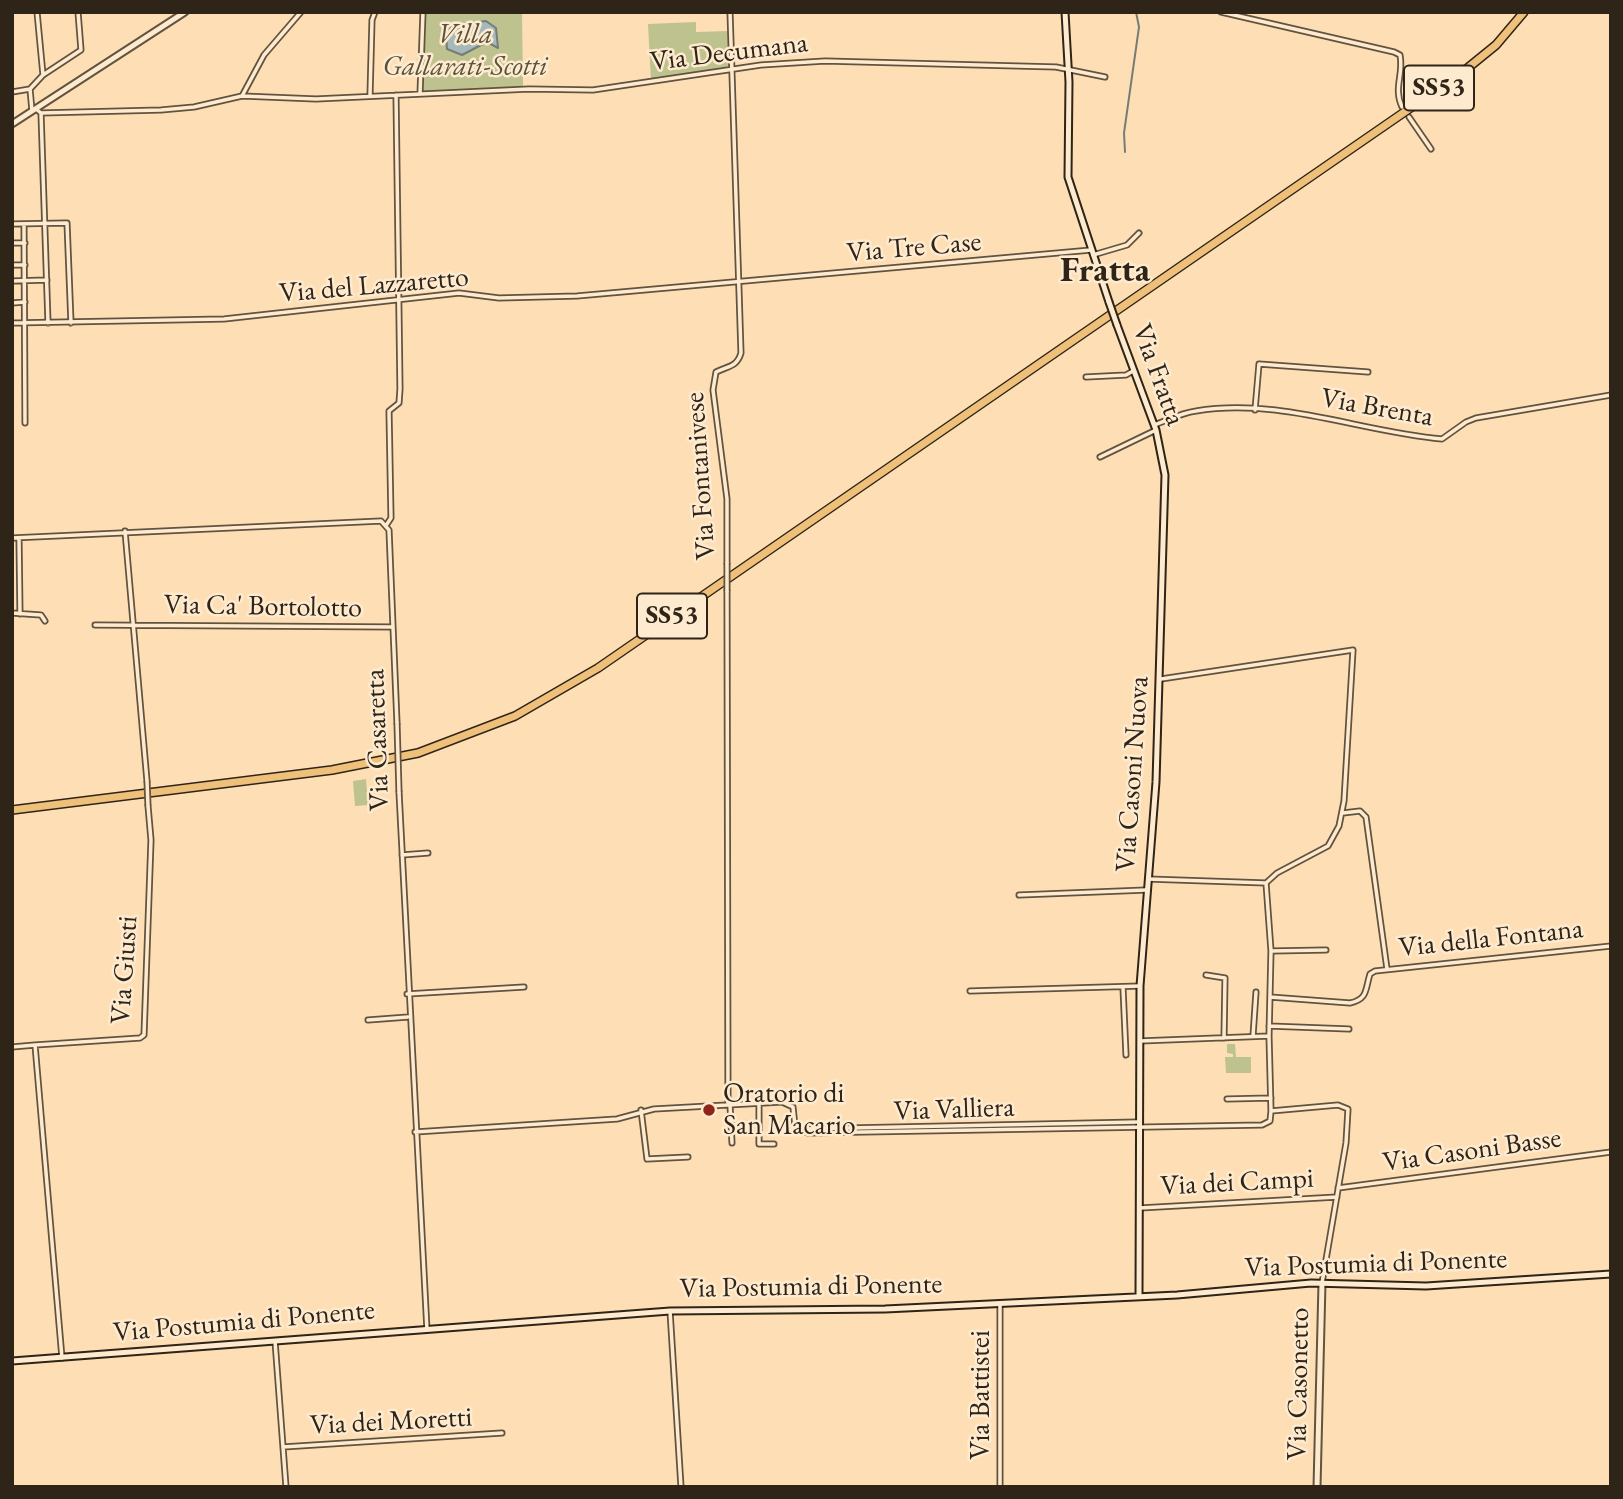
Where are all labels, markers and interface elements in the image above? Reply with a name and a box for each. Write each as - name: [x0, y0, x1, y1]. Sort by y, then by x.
- park label: Villa Gallarati-Scotti: [382, 18, 548, 84]
- street label: Via Decumana: [648, 27, 810, 79]
- road number: SS53: [1404, 66, 1474, 110]
- street label: Via Tre Case: [845, 225, 983, 271]
- district label: Fratta: [1060, 250, 1150, 292]
- street label: Via del Lazzaretto: [278, 261, 470, 311]
- street label: Via Fratta: [1124, 320, 1192, 430]
- street label: Via Brenta: [1318, 382, 1436, 434]
- street label: Via Fontanivese: [678, 391, 724, 561]
- street label: Via Ca' Bortolotto: [164, 588, 362, 626]
- road number: SS53: [637, 594, 707, 638]
- street label: Via Casaretta: [359, 668, 397, 812]
- street label: Via Casoni Nuova: [1109, 675, 1157, 873]
- street label: Via della Fontana: [1397, 913, 1585, 965]
- street label: Via Giusti: [104, 915, 146, 1025]
- place label: Oratorio di San Macario: [723, 1077, 856, 1143]
- street label: Via Valliera: [893, 1091, 1015, 1129]
- marker: Oratorio di San Macario: [701, 1102, 717, 1118]
- street label: Via Casoni Basse: [1381, 1122, 1563, 1180]
- street label: Via dei Campi: [1159, 1162, 1315, 1204]
- street label: Via Postumia di Ponente: [1244, 1243, 1508, 1285]
- street label: Via Postumia di Ponente: [679, 1268, 943, 1306]
- street label: Via Postumia di Ponente: [112, 1294, 376, 1350]
- street label: Via Casonetto: [1281, 1307, 1317, 1461]
- street label: Via Battistei: [964, 1330, 998, 1460]
- street label: Via dei Moretti: [309, 1401, 473, 1443]

